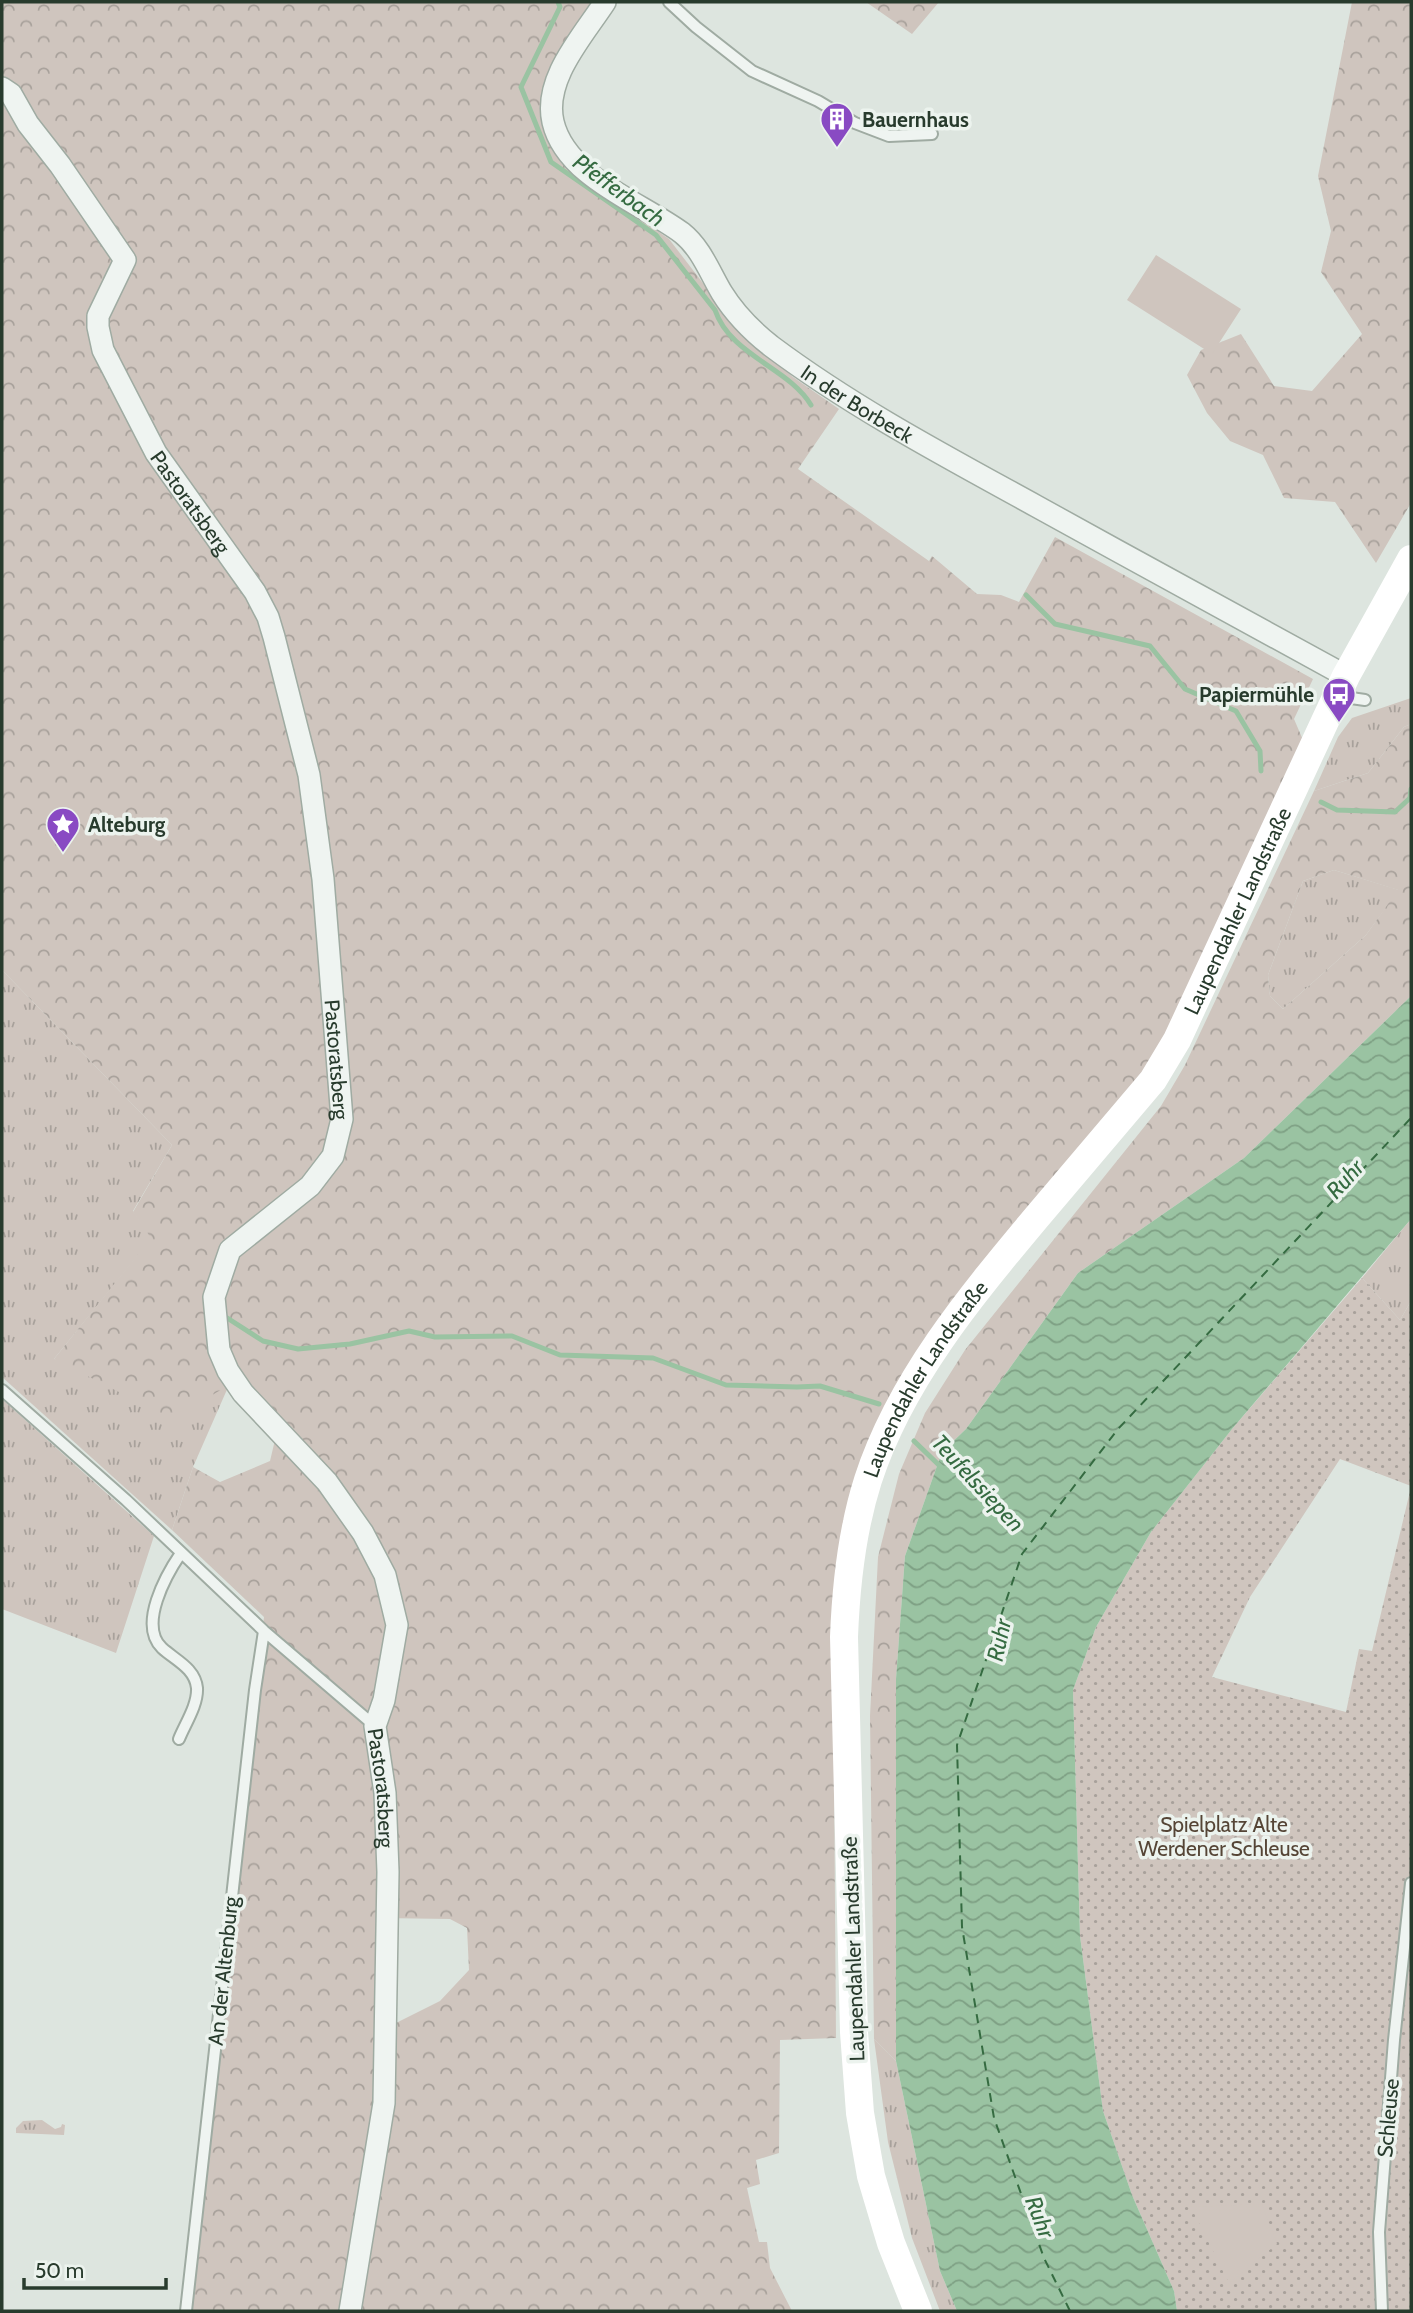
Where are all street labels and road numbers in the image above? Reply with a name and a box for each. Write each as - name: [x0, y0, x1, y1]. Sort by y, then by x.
- street label: In der Borbeck: [796, 359, 918, 448]
- street label: Pastoratsberg: [146, 446, 236, 559]
- street label: Laupendahler Landstraße: [1178, 803, 1296, 1018]
- street label: Pastoratsberg: [320, 998, 355, 1121]
- street label: Laupendahler Landstraße: [857, 1275, 993, 1481]
- street label: Pastoratsberg: [363, 1726, 400, 1849]
- street label: Laupendahler Landstraße: [837, 1836, 869, 2062]
- street label: An der Altenburg: [203, 1895, 243, 2047]
- street label: Schleuse: [1372, 2077, 1404, 2159]

